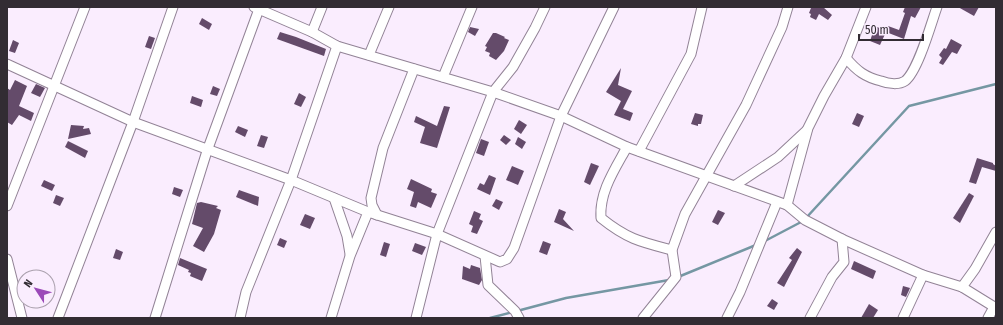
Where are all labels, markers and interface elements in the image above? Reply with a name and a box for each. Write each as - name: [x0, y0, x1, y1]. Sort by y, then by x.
- scale bar: [859, 16, 923, 42]
- text: 50 m: [865, 23, 889, 37]
- north arrow: [16, 269, 56, 309]
- text: N: [21, 277, 36, 290]

